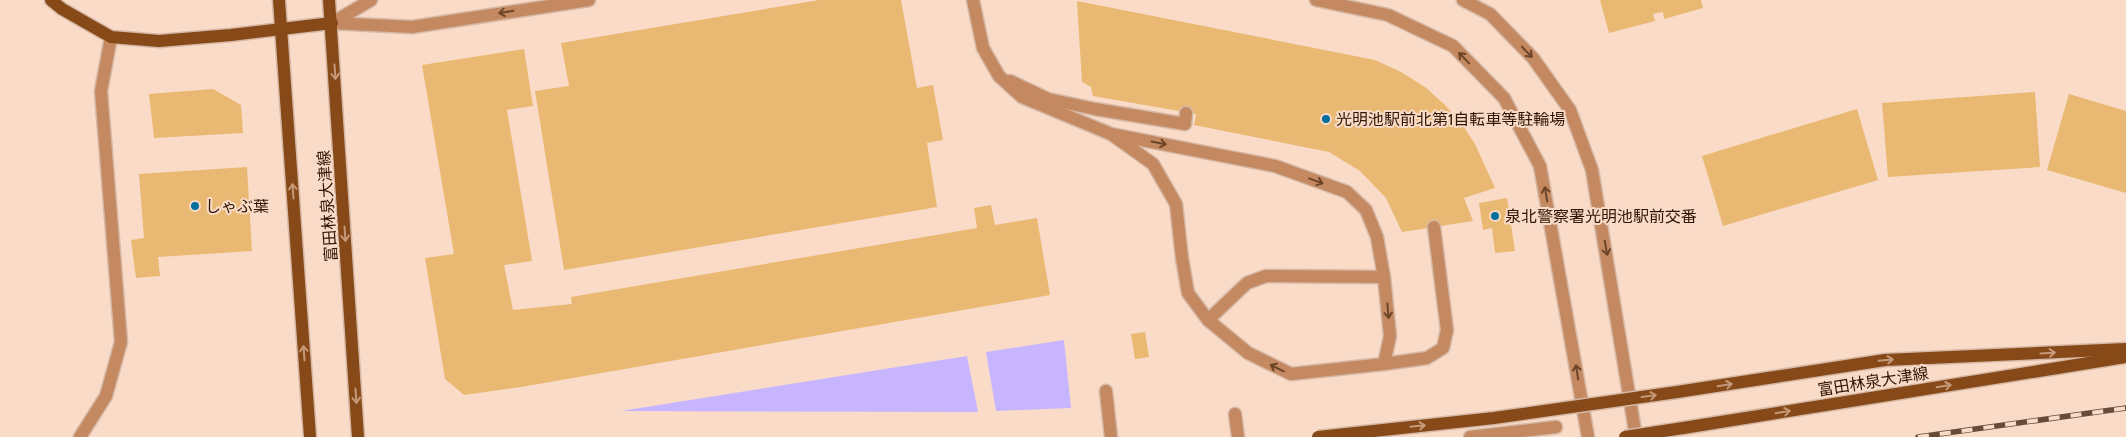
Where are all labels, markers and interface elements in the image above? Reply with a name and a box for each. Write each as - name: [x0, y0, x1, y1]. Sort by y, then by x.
- one-way arrow: [499, 8, 515, 18]
- one-way arrow: [1521, 46, 1533, 59]
- one-way arrow: [1458, 52, 1471, 64]
- one-way arrow: [330, 63, 339, 79]
- place label: 光明池駅前北第1自転車等駐輪場: [1336, 110, 1565, 129]
- marker: 光明池駅前北第1自転車等駐輪場: [1320, 113, 1332, 125]
- one-way arrow: [1150, 139, 1166, 149]
- street label: 富田林泉大津線: [314, 149, 341, 262]
- one-way arrow: [1308, 177, 1324, 186]
- one-way arrow: [289, 184, 298, 200]
- one-way arrow: [1540, 187, 1550, 203]
- place label: しゃぶ葉: [205, 197, 269, 216]
- marker: しゃぶ葉: [189, 200, 201, 212]
- place label: 泉北警察署光明池駅前交番: [1505, 207, 1697, 226]
- marker: 泉北警察署光明池駅前交番: [1489, 210, 1501, 222]
- one-way arrow: [341, 226, 350, 242]
- one-way arrow: [1601, 240, 1611, 256]
- one-way arrow: [1383, 303, 1392, 319]
- one-way arrow: [300, 346, 309, 362]
- one-way arrow: [2040, 348, 2056, 357]
- one-way arrow: [1878, 355, 1894, 365]
- one-way arrow: [1270, 363, 1285, 373]
- street label: 富田林泉大津線: [1816, 363, 1930, 400]
- one-way arrow: [1572, 364, 1582, 380]
- one-way arrow: [1717, 379, 1733, 389]
- one-way arrow: [1935, 380, 1951, 390]
- one-way arrow: [351, 388, 360, 404]
- one-way arrow: [1640, 391, 1656, 401]
- one-way arrow: [1775, 406, 1791, 416]
- one-way arrow: [1410, 421, 1426, 431]

